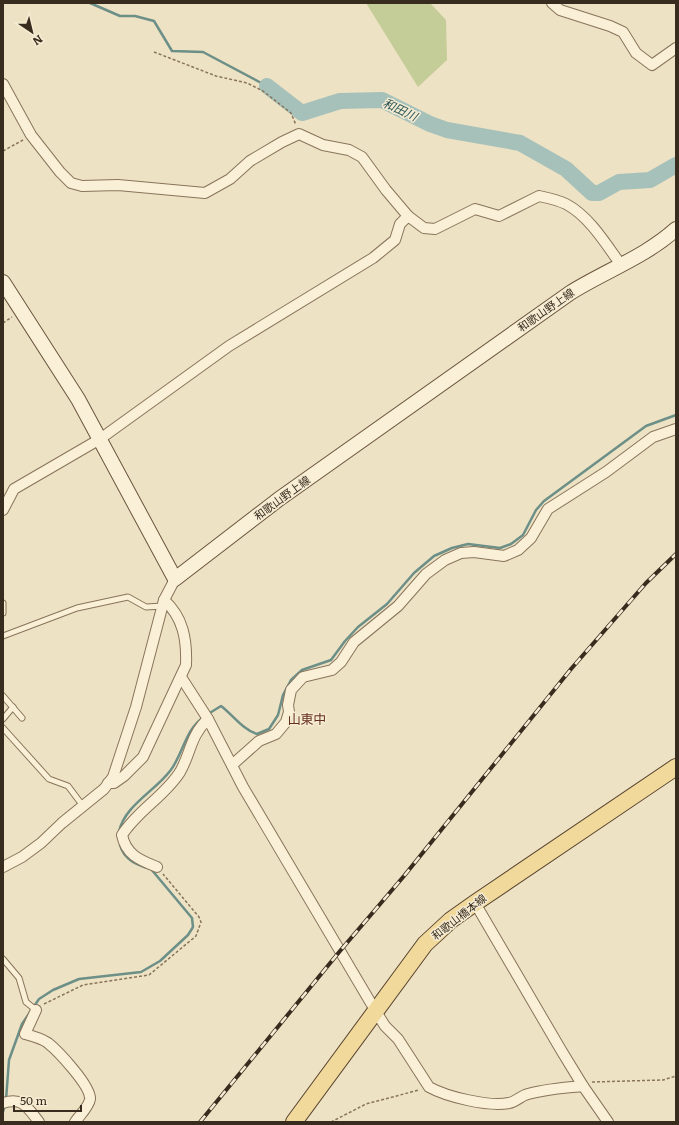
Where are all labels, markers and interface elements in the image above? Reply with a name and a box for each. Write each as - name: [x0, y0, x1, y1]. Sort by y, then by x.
- north arrow: [12, 12, 52, 52]
- text: N: [30, 32, 47, 50]
- water label: 和田川: [380, 93, 422, 126]
- street label: 和歌山野上線: [514, 284, 577, 335]
- street label: 和歌山野上線: [250, 471, 313, 523]
- district label: 山東中: [287, 709, 327, 728]
- street label: 和歌山橋本線: [427, 890, 489, 943]
- scale bar: [14, 1087, 81, 1113]
- text: 50 m: [20, 1091, 47, 1109]

